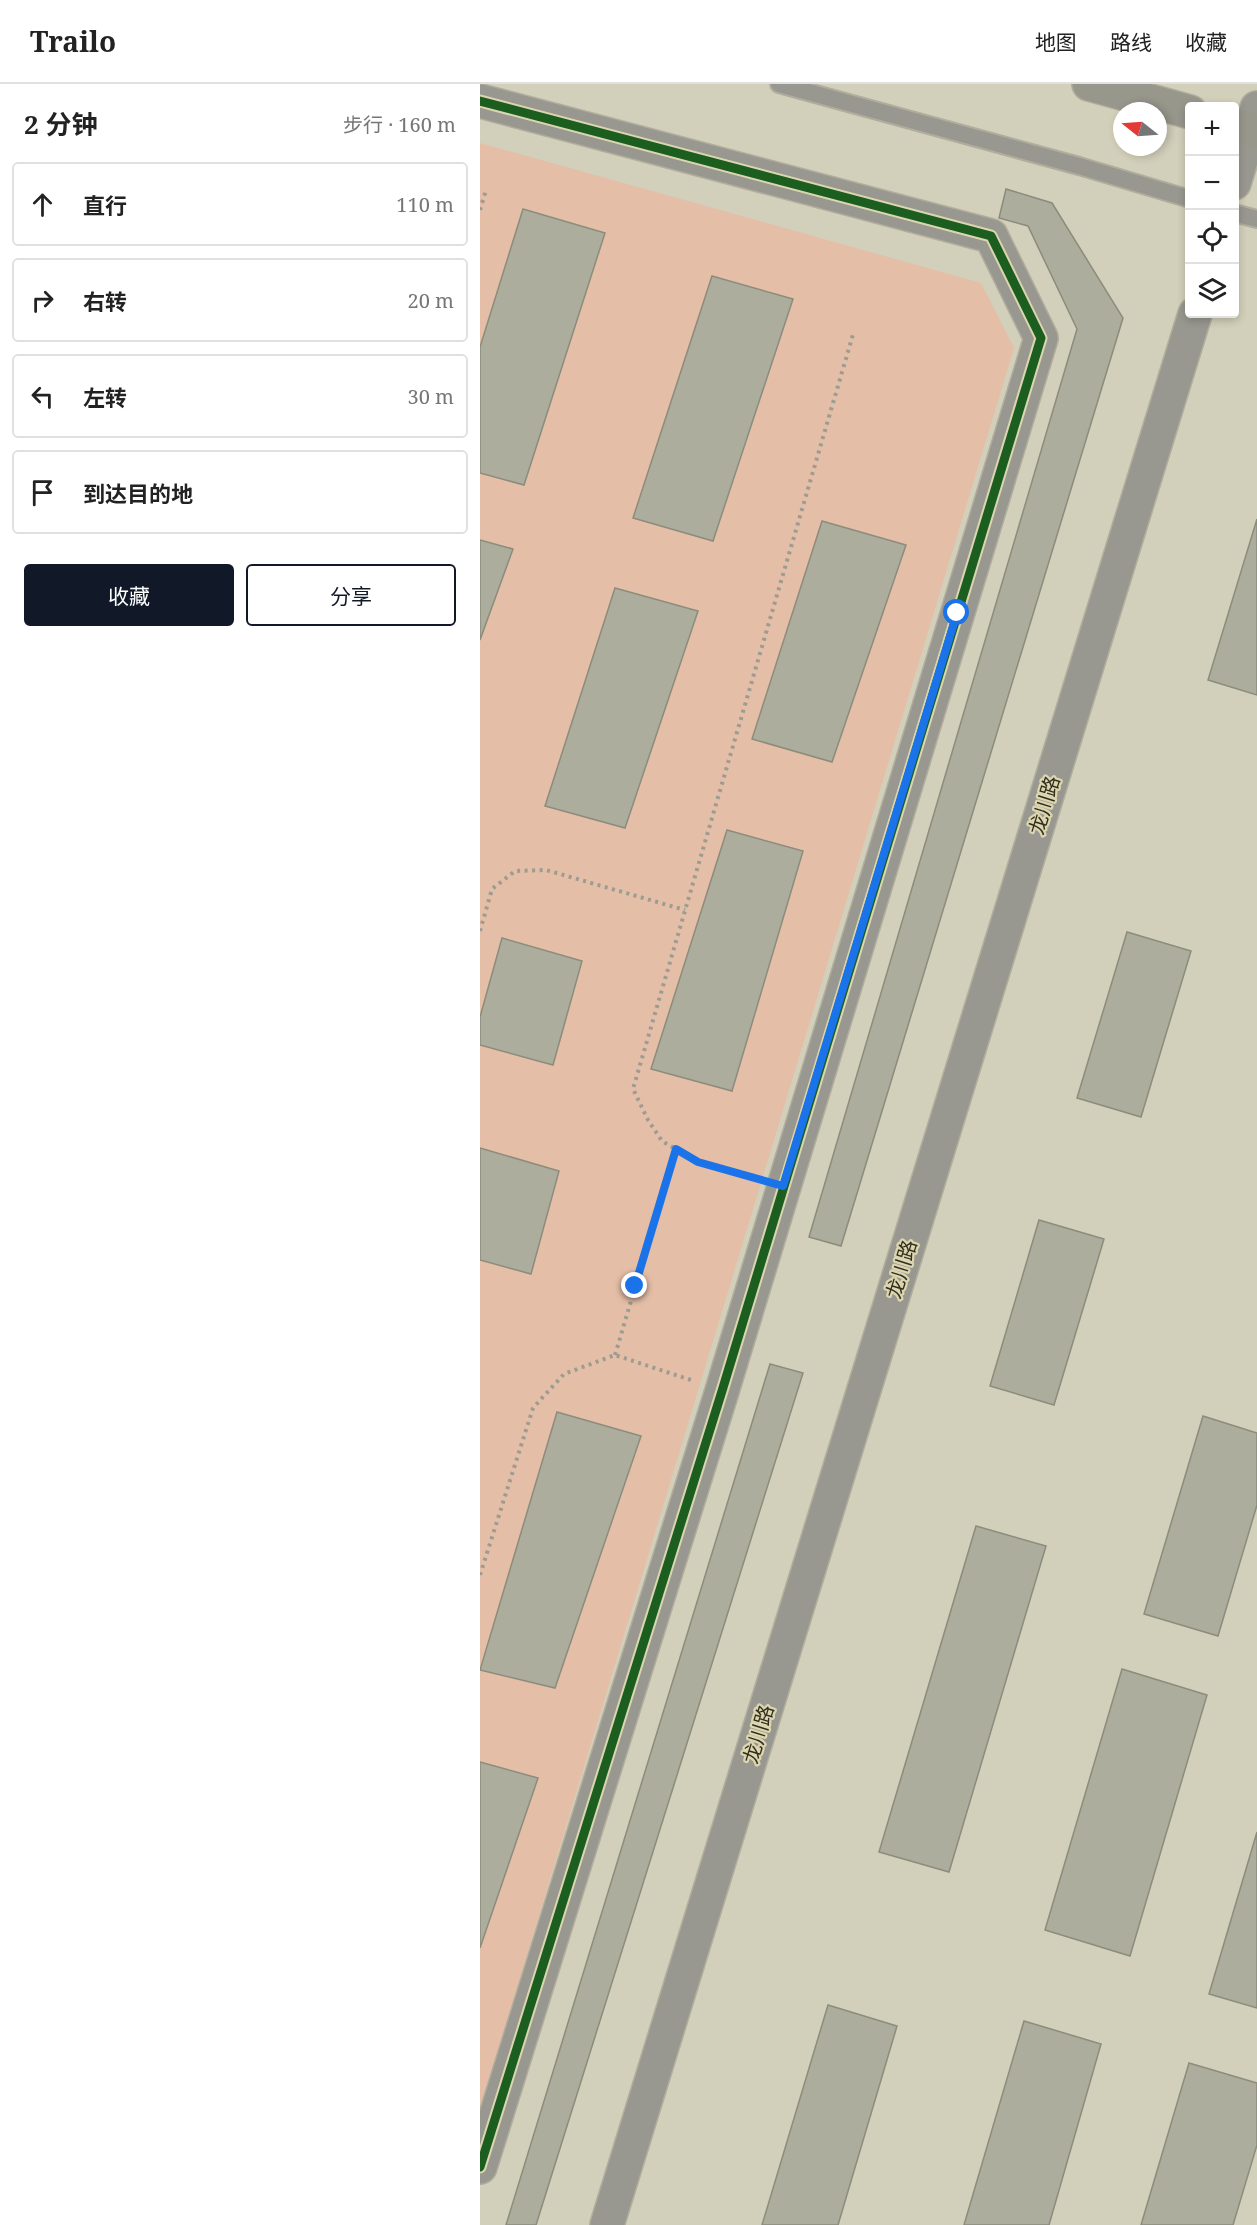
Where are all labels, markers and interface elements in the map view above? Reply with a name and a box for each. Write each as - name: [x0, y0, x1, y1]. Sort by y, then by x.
- text: Trailo: [30, 22, 116, 60]
- text: 地图: [1035, 28, 1077, 56]
- text: 路线: [1110, 28, 1152, 56]
- text: 收藏: [1185, 28, 1227, 56]
- north arrow: [1113, 102, 1167, 156]
- map controls: [1185, 102, 1239, 318]
- button: +: [1185, 102, 1239, 156]
- text: 2 分钟: [24, 106, 97, 142]
- text: 步行 · 160 m: [343, 111, 456, 138]
- button: −: [1185, 156, 1239, 210]
- icon: ahead: [26, 188, 59, 221]
- text: 直行: [83, 190, 127, 220]
- text: 110 m: [396, 191, 454, 218]
- button: locate: [1185, 210, 1239, 264]
- button: layers: [1185, 264, 1239, 318]
- icon: right: [26, 284, 59, 317]
- text: 右转: [83, 286, 127, 316]
- text: 20 m: [408, 287, 454, 314]
- icon: left: [26, 380, 59, 413]
- text: 左转: [83, 382, 127, 412]
- text: 30 m: [408, 383, 454, 410]
- icon: arrive: [26, 476, 59, 509]
- text: 到达目的地: [83, 478, 193, 508]
- button: 收藏: [24, 564, 234, 626]
- button: 分享: [246, 564, 456, 626]
- route start: [943, 599, 969, 625]
- street label: 龙川路: [1022, 772, 1066, 838]
- street label: 龙川路: [879, 1236, 923, 1302]
- route end: [621, 1272, 647, 1298]
- street label: 龙川路: [736, 1701, 780, 1767]

